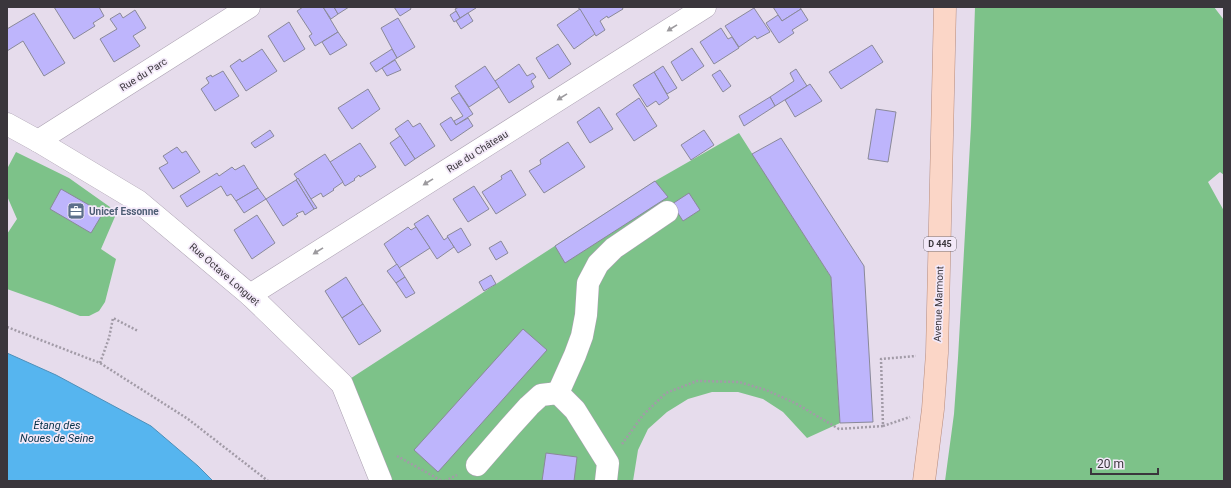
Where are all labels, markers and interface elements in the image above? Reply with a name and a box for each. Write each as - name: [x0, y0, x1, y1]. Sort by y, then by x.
- one-way arrow: [667, 24, 677, 32]
- street label: Rue du Parc: [118, 56, 169, 93]
- one-way arrow: [556, 94, 568, 101]
- street label: Rue du Château: [445, 128, 510, 175]
- one-way arrow: [423, 178, 433, 186]
- office icon: Unicef Essonne: [66, 201, 86, 221]
- place label: Unicef Essonne: [89, 206, 159, 217]
- road number: D 445: [924, 237, 956, 251]
- street label: Rue Octave Longuet: [187, 241, 262, 308]
- one-way arrow: [313, 248, 324, 255]
- street label: Avenue Marmont: [932, 266, 945, 342]
- water label: Étang des Noues de Seine: [20, 419, 94, 445]
- scale bar: [1091, 450, 1158, 476]
- text: 20 m: [1097, 457, 1124, 471]

